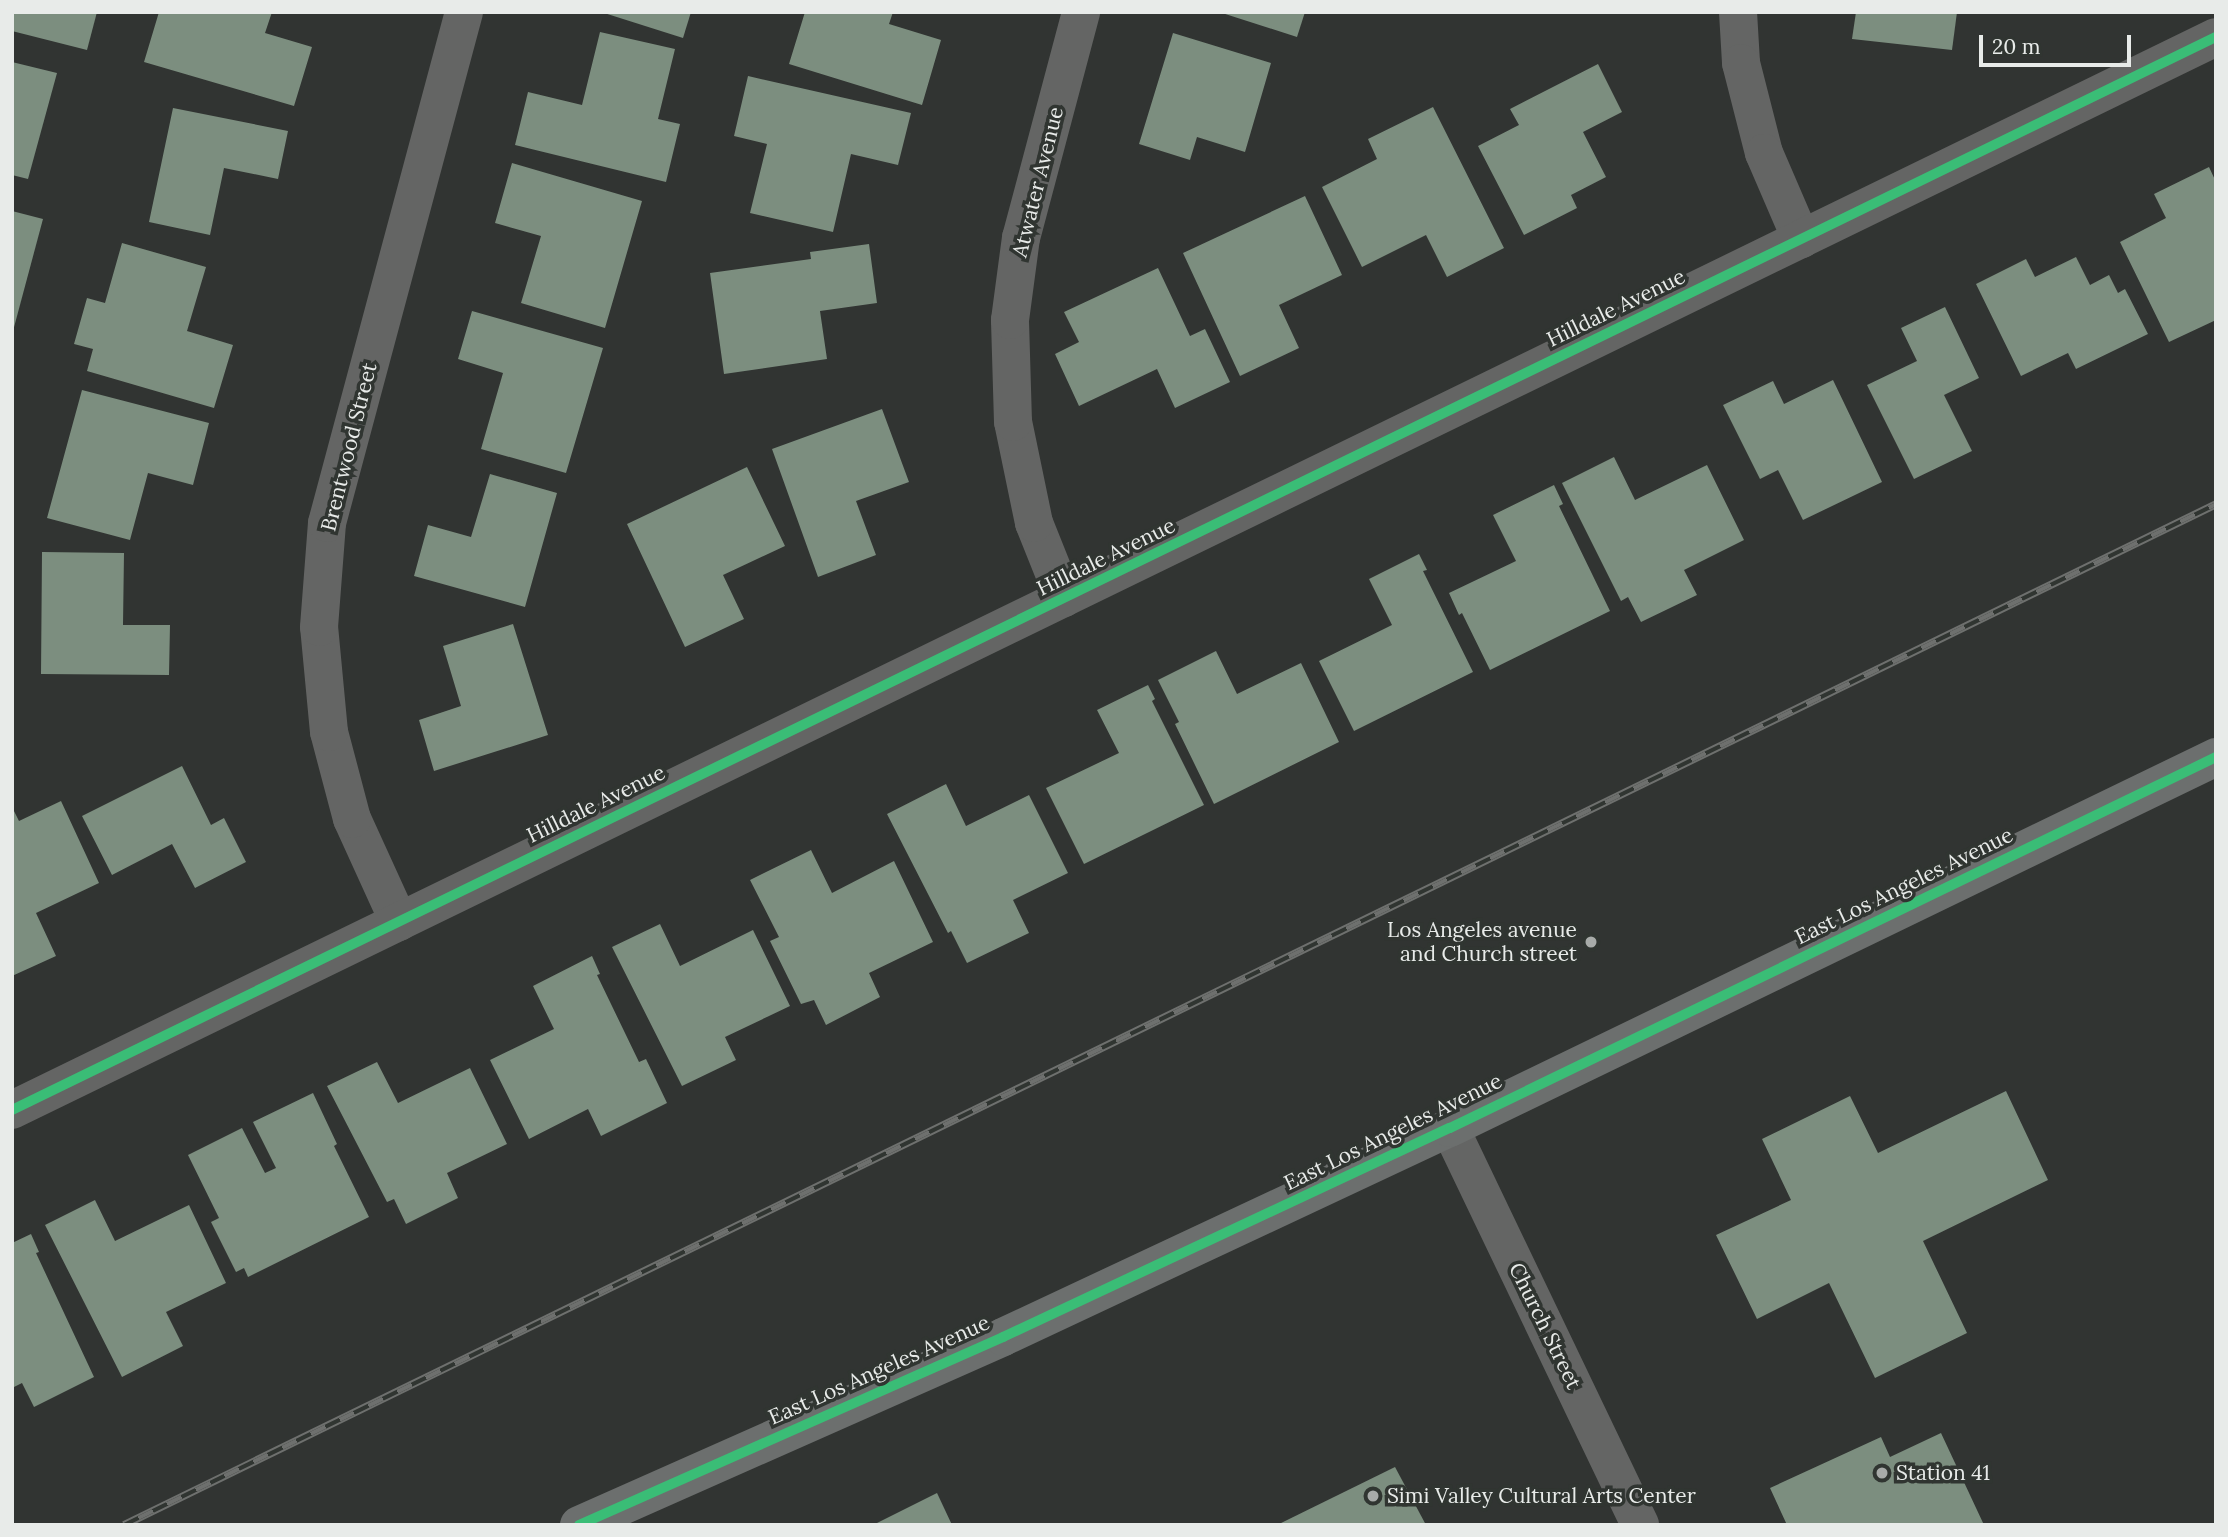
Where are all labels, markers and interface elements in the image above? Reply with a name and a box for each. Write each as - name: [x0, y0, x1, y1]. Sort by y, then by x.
- scale bar: [1983, 21, 2135, 65]
- text: 20 m: [1992, 33, 2041, 60]
- street label: Atwater Avenue: [1007, 104, 1069, 260]
- street label: Hilldale Avenue: [1543, 264, 1689, 352]
- street label: Brentwood Street: [316, 360, 382, 534]
- street label: Hilldale Avenue: [1033, 513, 1179, 601]
- street label: Hilldale Avenue: [523, 760, 669, 848]
- street label: East Los Angeles Avenue: [1791, 822, 2017, 950]
- place label: Los Angeles avenue and Church street: [1387, 917, 1577, 967]
- marker: Los Angeles avenue and Church street: [1583, 934, 1599, 950]
- street label: East Los Angeles Avenue: [1280, 1068, 1506, 1196]
- street label: Church Street: [1504, 1259, 1586, 1393]
- street label: East Los Angeles Avenue: [765, 1310, 993, 1430]
- place label: Station 41: [1896, 1460, 1990, 1486]
- marker: Station 41: [1874, 1465, 1890, 1481]
- place label: Simi Valley Cultural Arts Center: [1387, 1483, 1696, 1509]
- marker: Simi Valley Cultural Arts Center: [1365, 1488, 1381, 1504]

